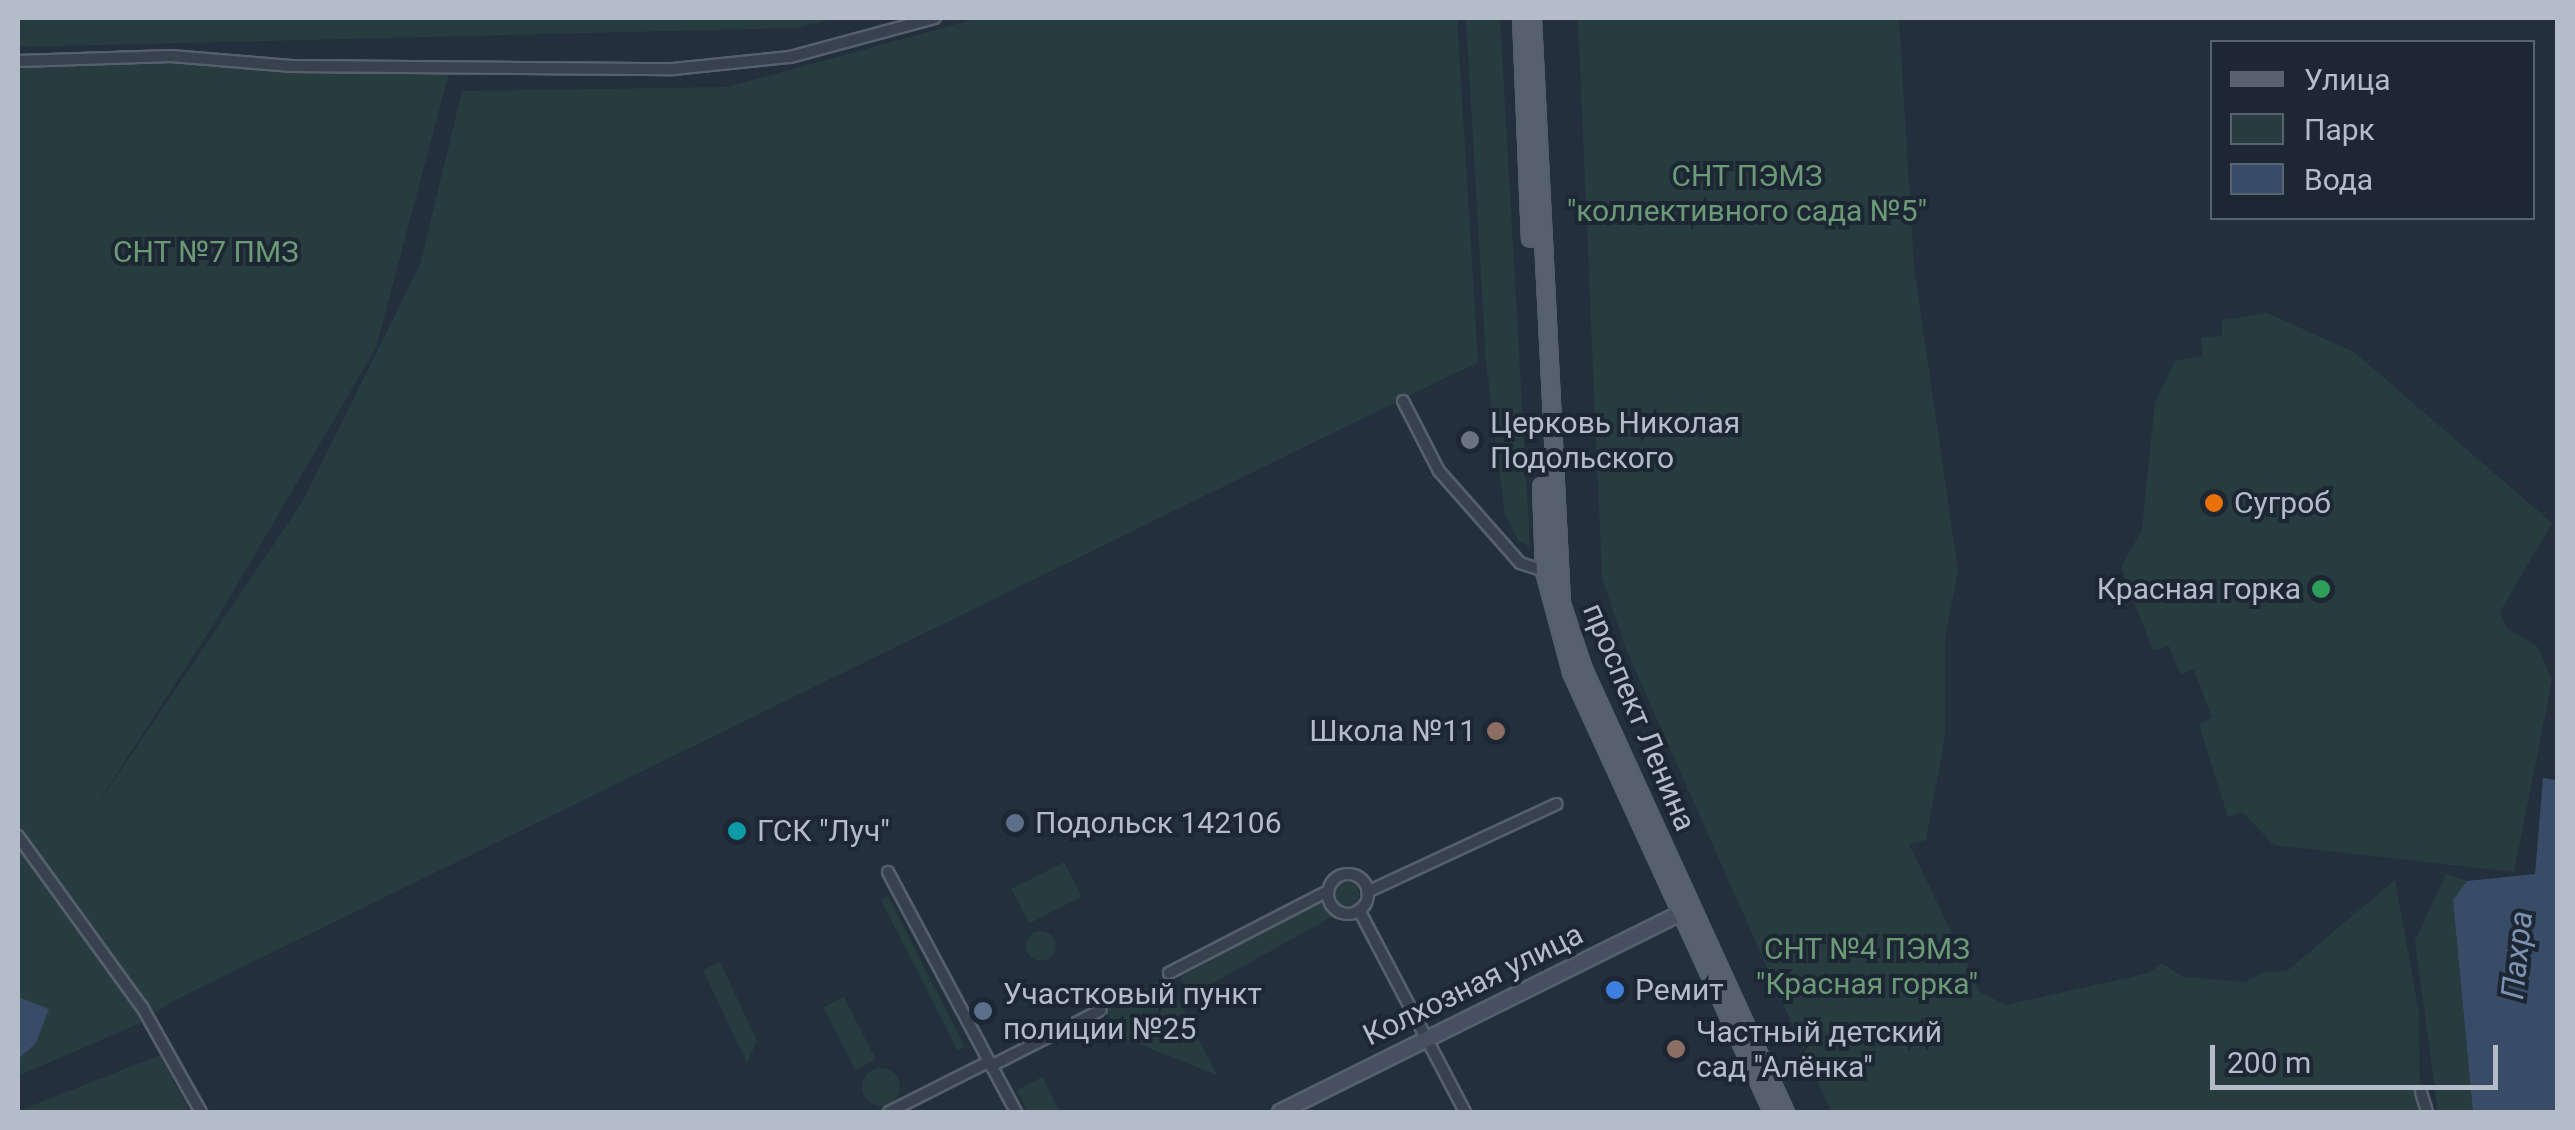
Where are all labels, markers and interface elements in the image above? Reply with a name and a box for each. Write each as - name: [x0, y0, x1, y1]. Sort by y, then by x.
- legend: [2210, 40, 2535, 220]
- text: Улица: [2304, 62, 2391, 97]
- text: Парк: [2304, 112, 2375, 147]
- park label: СНТ ПЭМЗ "коллективного сада №5": [1567, 158, 1927, 228]
- text: Вода: [2304, 162, 2373, 197]
- park label: СНТ №7 ПМЗ: [113, 234, 299, 270]
- place label: Церковь Николая Подольского: [1490, 405, 1740, 476]
- marker: Церковь Николая Подольского: [1459, 429, 1481, 451]
- place label: Сугроб: [2234, 485, 2331, 521]
- marker: Сугроб: [2203, 492, 2225, 514]
- place label: Красная горка: [2097, 571, 2301, 607]
- marker: Красная горка: [2310, 578, 2332, 600]
- street label: проспект Ленина: [1575, 598, 1703, 836]
- place label: Школа №11: [1309, 713, 1476, 749]
- marker: Школа №11: [1485, 720, 1507, 742]
- place label: Подольск 142106: [1035, 805, 1282, 841]
- marker: Подольск 142106: [1004, 812, 1026, 834]
- place label: ГСК "Луч": [757, 813, 890, 849]
- marker: ГСК "Луч": [726, 820, 748, 842]
- water label: Пахра: [2493, 909, 2541, 1001]
- street label: Колхозная улица: [1357, 916, 1589, 1054]
- park label: СНТ №4 ПЭМЗ "Красная горка": [1756, 931, 1978, 1002]
- place label: Ремит: [1635, 972, 1724, 1008]
- place label: Участковый пункт полиции №25: [1003, 976, 1262, 1046]
- marker: Ремит: [1604, 979, 1626, 1001]
- marker: Участковый пункт полиции №25: [972, 1000, 994, 1022]
- place label: Частный детский сад "Алёнка": [1696, 1014, 1942, 1084]
- scale bar: [2215, 1025, 2502, 1087]
- marker: Частный детский сад "Алёнка": [1665, 1038, 1687, 1060]
- text: 200 m: [2227, 1045, 2311, 1080]

